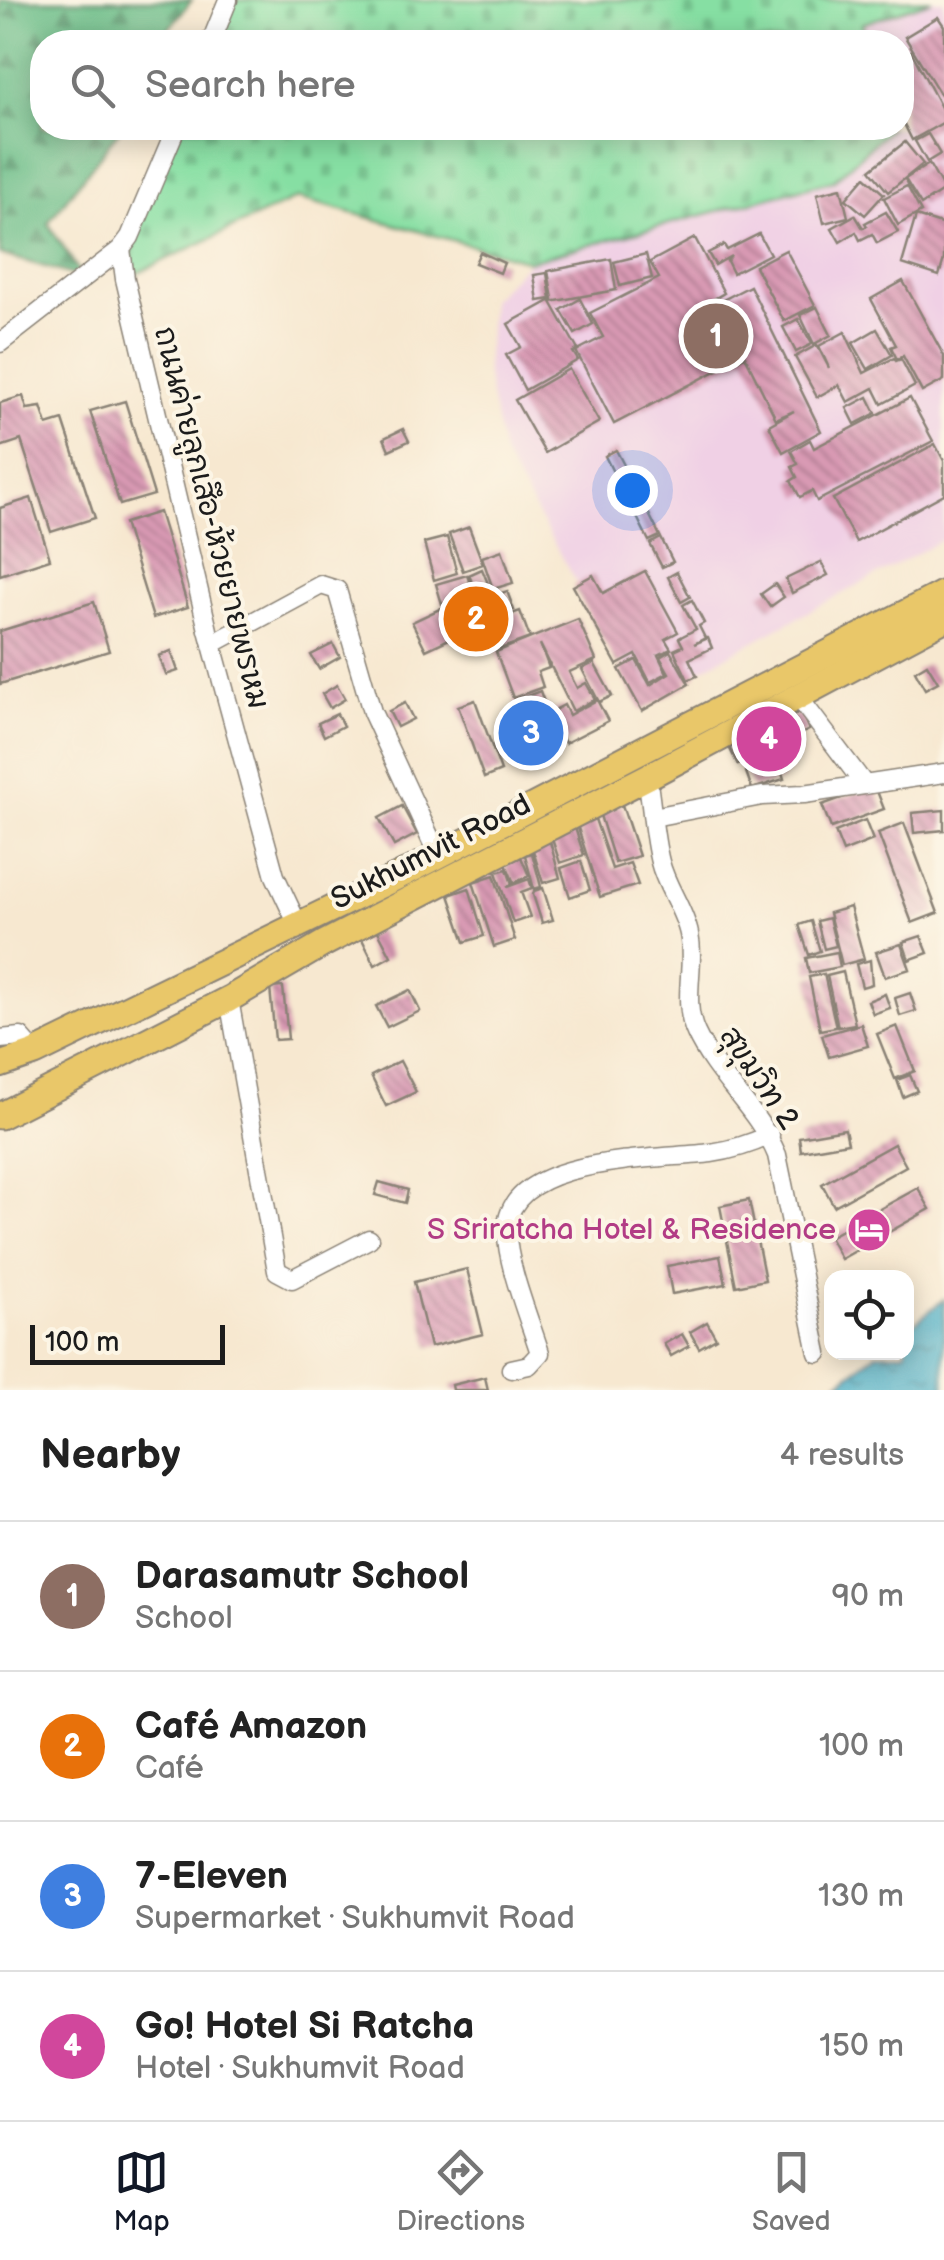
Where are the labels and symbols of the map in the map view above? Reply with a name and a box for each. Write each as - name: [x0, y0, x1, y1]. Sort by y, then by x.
- pin: 1: [684, 298, 748, 374]
- street label: ถนนค่ายลูกเสึอ-ห้วยยายพรหม: [143, 322, 279, 714]
- your location: [607, 465, 658, 516]
- pin: 2: [444, 582, 508, 656]
- pin: 3: [498, 696, 564, 770]
- pin: 4: [736, 702, 802, 776]
- street label: Sukhumvit Road: [325, 786, 537, 918]
- street label: สุขุมวิท 2: [709, 1019, 807, 1138]
- hotel icon: S Sriratcha Hotel & Residence: [846, 1207, 892, 1253]
- place label: S Sriratcha Hotel & Residence: [427, 1212, 836, 1248]
- scale bar: [30, 1320, 225, 1364]

